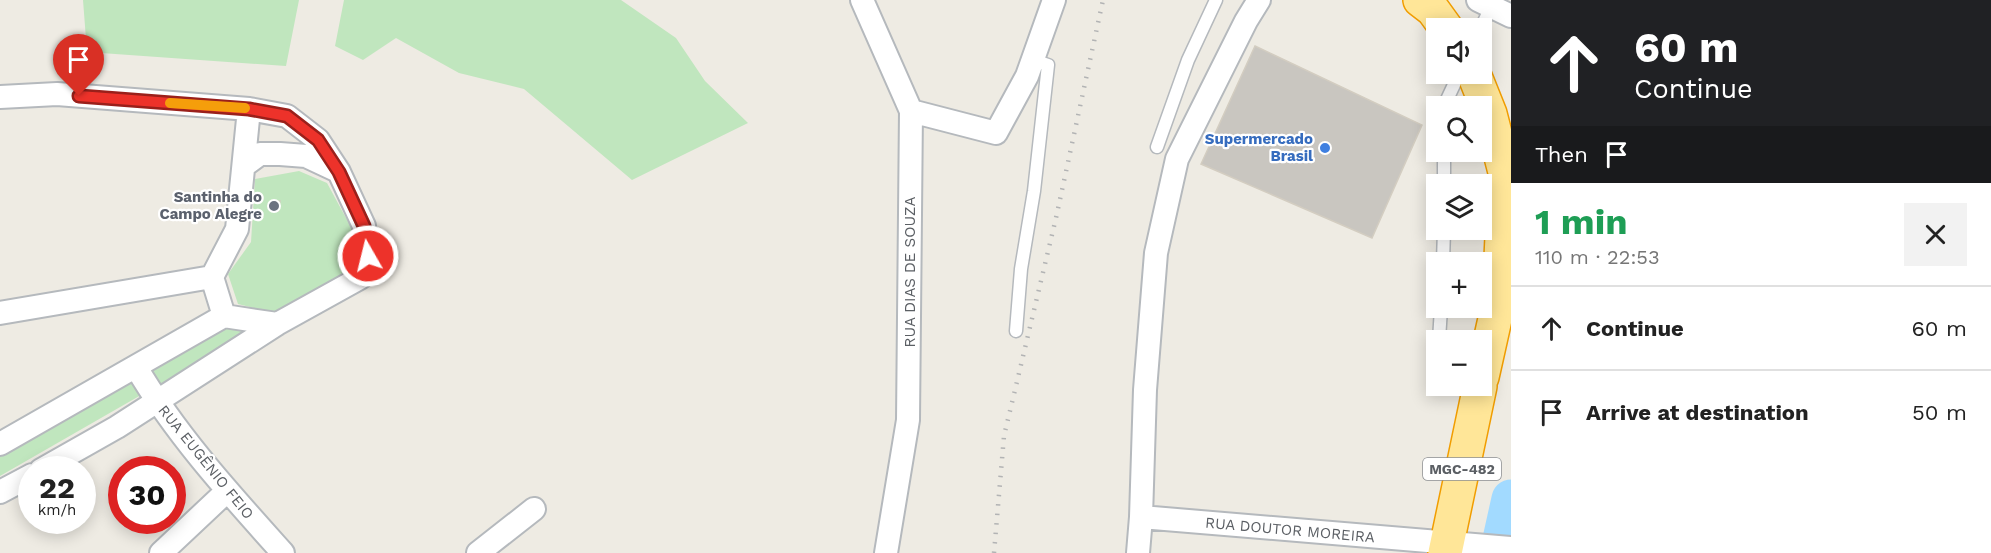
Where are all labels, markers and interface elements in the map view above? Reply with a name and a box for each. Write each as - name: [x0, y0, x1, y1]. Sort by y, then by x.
- map controls: [1426, 18, 1492, 396]
- button: sound: [1426, 18, 1492, 84]
- text: 60 m: [1634, 23, 1738, 72]
- icon: ahead: [1535, 24, 1613, 102]
- pin: [53, 34, 104, 96]
- icon: arrive: [62, 43, 95, 76]
- text: Continue: [1634, 73, 1753, 105]
- button: search: [1426, 96, 1492, 162]
- place label: Supermercado Brasil: [1205, 130, 1313, 165]
- icon: arrive: [1600, 138, 1633, 171]
- marker: Supermercado Brasil: [1318, 141, 1332, 155]
- text: Then: [1535, 142, 1588, 167]
- button: layers: [1426, 174, 1492, 240]
- place label: Santinha do Campo Alegre: [159, 188, 262, 223]
- street label: RUA DIAS DE SOUZA: [901, 197, 919, 347]
- marker: Santinha do Campo Alegre: [267, 199, 281, 213]
- text: 1 min: [1535, 201, 1627, 243]
- button: close: [1904, 203, 1967, 266]
- position arrow: [336, 224, 400, 288]
- text: 110 m · 22:53: [1535, 245, 1660, 269]
- button: +: [1426, 252, 1492, 318]
- icon: ahead: [1535, 312, 1568, 345]
- text: Continue: [1586, 316, 1684, 341]
- text: 60 m: [1911, 316, 1967, 341]
- button: −: [1426, 330, 1492, 396]
- icon: arrive: [1535, 396, 1568, 429]
- text: Arrive at destination: [1586, 400, 1809, 425]
- text: 50 m: [1912, 400, 1967, 425]
- street label: RUA EUGÊNIO FEIO: [154, 401, 258, 523]
- speed limit sign: 30: [108, 456, 186, 534]
- road number: MGC-482: [1423, 458, 1501, 480]
- text: 22: [39, 470, 75, 505]
- text: km/h: [38, 501, 76, 519]
- street label: RUA DOUTOR MOREIRA: [1204, 514, 1376, 546]

